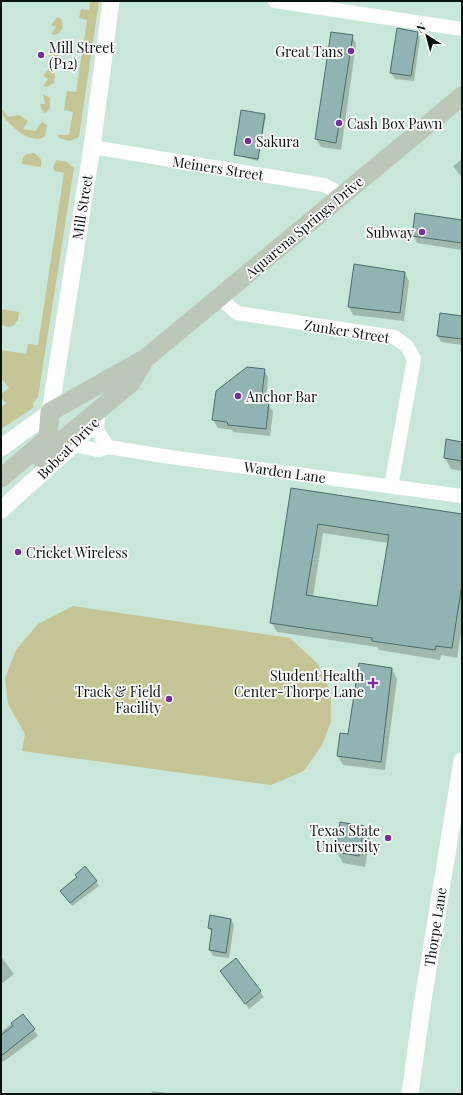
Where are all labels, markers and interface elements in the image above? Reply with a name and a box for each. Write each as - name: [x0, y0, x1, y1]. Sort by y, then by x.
- north arrow: [407, 16, 447, 56]
- text: N: [413, 19, 428, 36]
- place label: Mill Street (P12): [49, 38, 115, 73]
- place label: Great Tans: [275, 42, 343, 61]
- marker: Great Tans: [346, 46, 356, 56]
- marker: Mill Street (P12): [36, 50, 46, 60]
- place label: Cash Box Pawn: [347, 114, 443, 133]
- marker: Cash Box Pawn: [334, 118, 344, 128]
- place label: Sakura: [256, 132, 300, 151]
- marker: Sakura: [243, 136, 253, 146]
- street label: Meiners Street: [171, 151, 266, 185]
- street label: Mill Street: [68, 172, 97, 241]
- street label: Aquarena Springs Drive: [240, 172, 367, 283]
- place label: Subway: [366, 223, 414, 242]
- marker: Subway: [417, 227, 427, 237]
- street label: Zunker Street: [303, 315, 392, 347]
- place label: Anchor Bar: [245, 387, 318, 406]
- marker: Anchor Bar: [233, 391, 243, 401]
- street label: Bobcat Drive: [33, 413, 103, 483]
- street label: Warden Lane: [242, 457, 327, 487]
- place label: Cricket Wireless: [26, 543, 128, 562]
- marker: Cricket Wireless: [13, 547, 23, 557]
- place label: Student Health Center-Thorpe Lane: [234, 666, 365, 701]
- marker: Student Health Center-Thorpe Lane: [367, 677, 379, 689]
- place label: Track & Field Facility: [75, 682, 161, 717]
- marker: Track & Field Facility: [164, 694, 174, 704]
- place label: Texas State University: [310, 821, 380, 856]
- marker: Texas State University: [383, 833, 393, 843]
- street label: Thorpe Lane: [419, 886, 451, 968]

